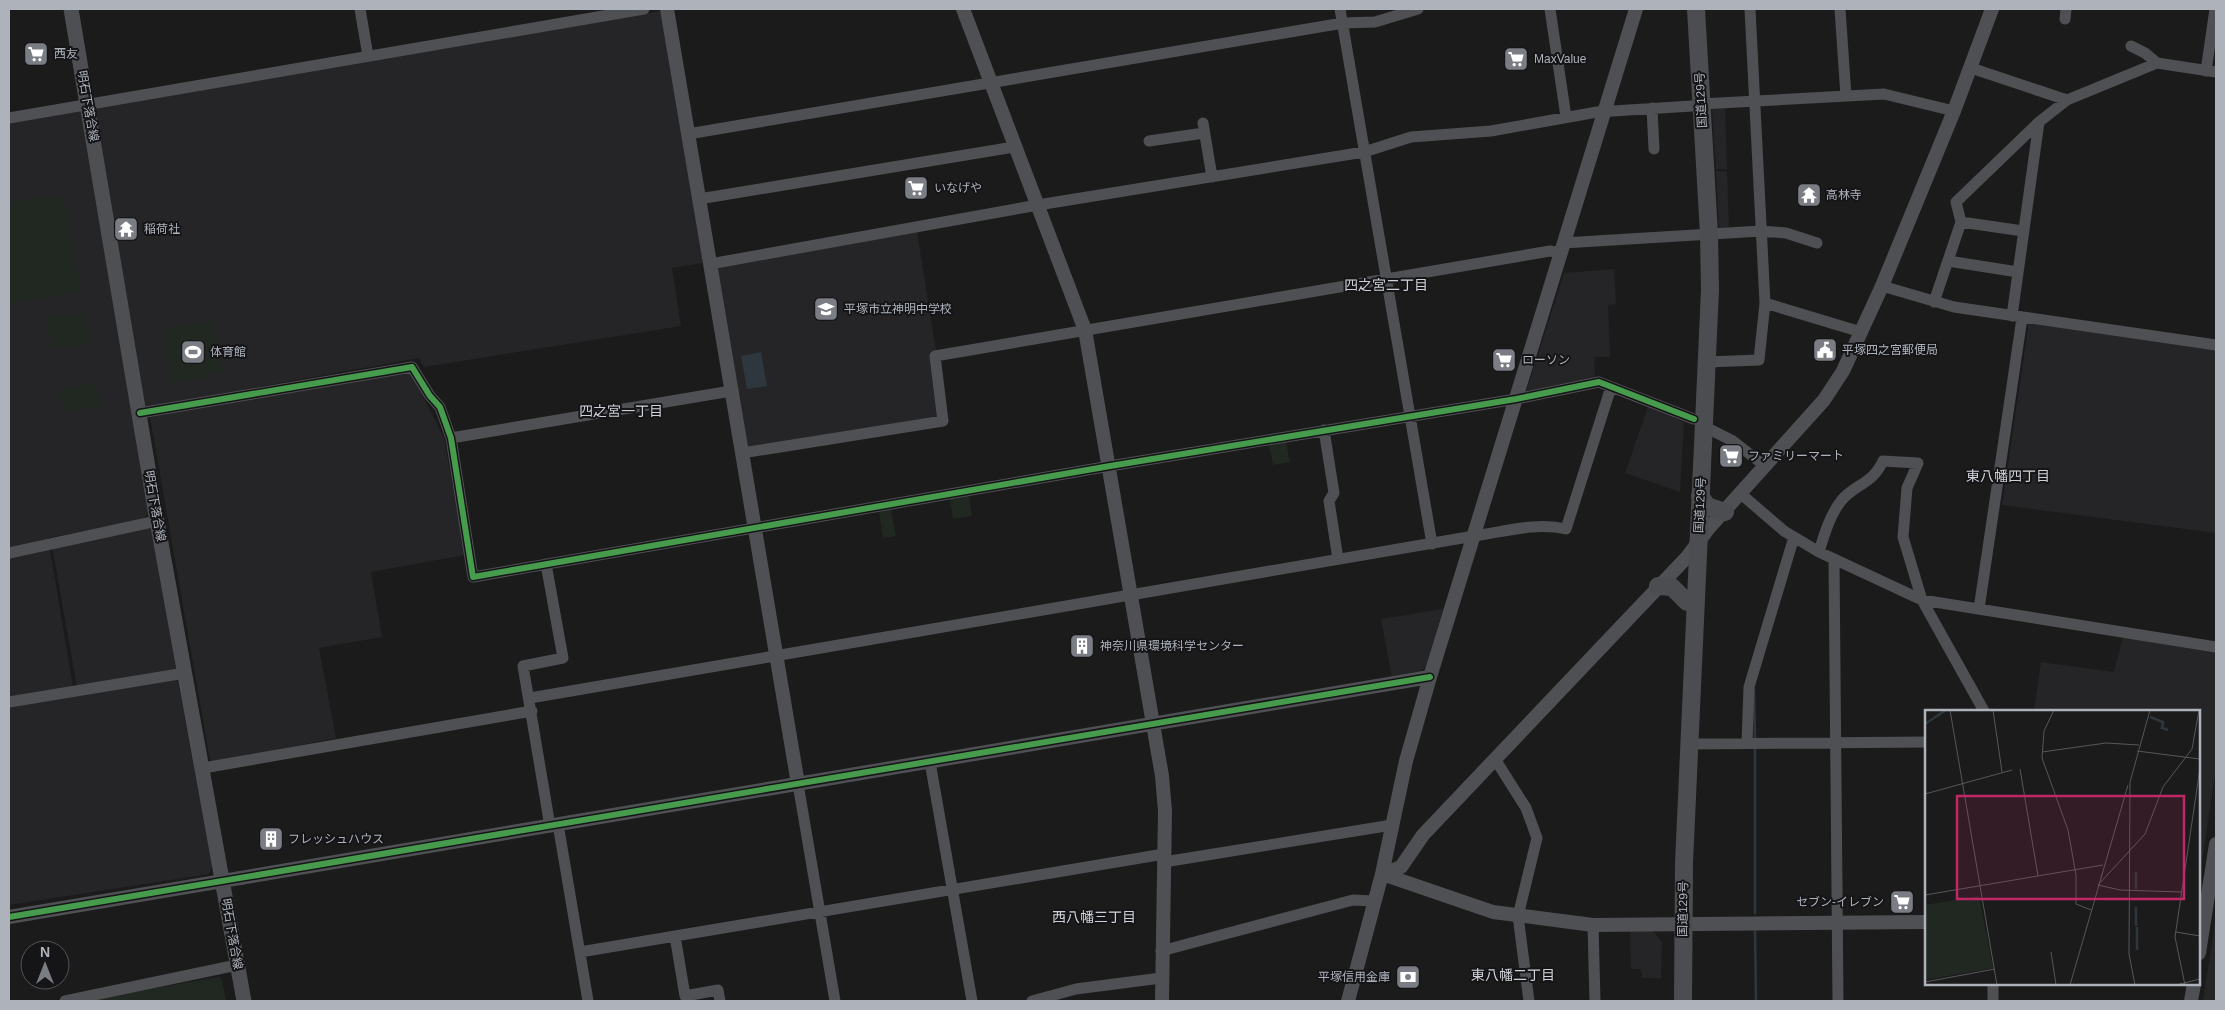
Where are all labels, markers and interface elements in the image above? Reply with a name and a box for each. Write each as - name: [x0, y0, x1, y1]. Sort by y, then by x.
- supermarket icon: 西友: [23, 41, 49, 67]
- supermarket icon: MaxValue: [1503, 46, 1529, 72]
- place label: 西友: [54, 47, 78, 61]
- place label: MaxValue: [1534, 52, 1587, 66]
- street label: 明石下落合線: [75, 69, 101, 143]
- street label: 国道129号: [1693, 72, 1709, 128]
- supermarket icon: いなげや: [903, 175, 929, 201]
- place label: いなげや: [934, 181, 982, 195]
- temple icon: 高林寺: [1796, 182, 1822, 208]
- place label: 高林寺: [1826, 188, 1862, 202]
- temple icon: 稲荷社: [113, 216, 139, 242]
- place label: 稲荷社: [144, 222, 180, 236]
- district label: 四之宮二丁目: [1344, 277, 1428, 293]
- school or university icon: 平塚市立神明中学校: [813, 296, 839, 322]
- place label: 平塚市立神明中学校: [844, 302, 952, 316]
- public building icon: 平塚四之宮郵便局: [1812, 337, 1838, 363]
- sports icon: 体育館: [180, 339, 206, 365]
- place label: 平塚四之宮郵便局: [1842, 343, 1938, 357]
- place label: 体育館: [210, 345, 246, 359]
- supermarket icon: ローソン: [1491, 347, 1517, 373]
- place label: ローソン: [1522, 353, 1570, 367]
- district label: 四之宮一丁目: [579, 403, 663, 419]
- supermarket icon: ファミリーマート: [1718, 443, 1744, 469]
- place label: ファミリーマート: [1748, 449, 1844, 463]
- district label: 東八幡四丁目: [1966, 468, 2050, 484]
- street label: 明石下落合線: [142, 469, 168, 543]
- street label: 国道129号: [1692, 477, 1708, 533]
- building icon: 神奈川県環境科学センター: [1069, 633, 1095, 659]
- place label: 神奈川県環境科学センター: [1100, 639, 1244, 653]
- inset map: [1925, 710, 2200, 985]
- building icon: フレッシュハウス: [258, 826, 284, 852]
- place label: フレッシュハウス: [288, 832, 384, 846]
- street label: 国道129号: [1676, 881, 1690, 937]
- supermarket icon: セブン-イレブン: [1889, 889, 1915, 915]
- place label: セブン-イレブン: [1796, 895, 1884, 909]
- street label: 明石下落合線: [219, 897, 245, 971]
- district label: 西八幡三丁目: [1052, 909, 1136, 925]
- north arrow: [20, 940, 70, 990]
- text: N: [40, 944, 50, 960]
- bank icon: 平塚信用金庫: [1395, 964, 1421, 990]
- district label: 東八幡二丁目: [1471, 967, 1555, 983]
- place label: 平塚信用金庫: [1318, 970, 1390, 984]

